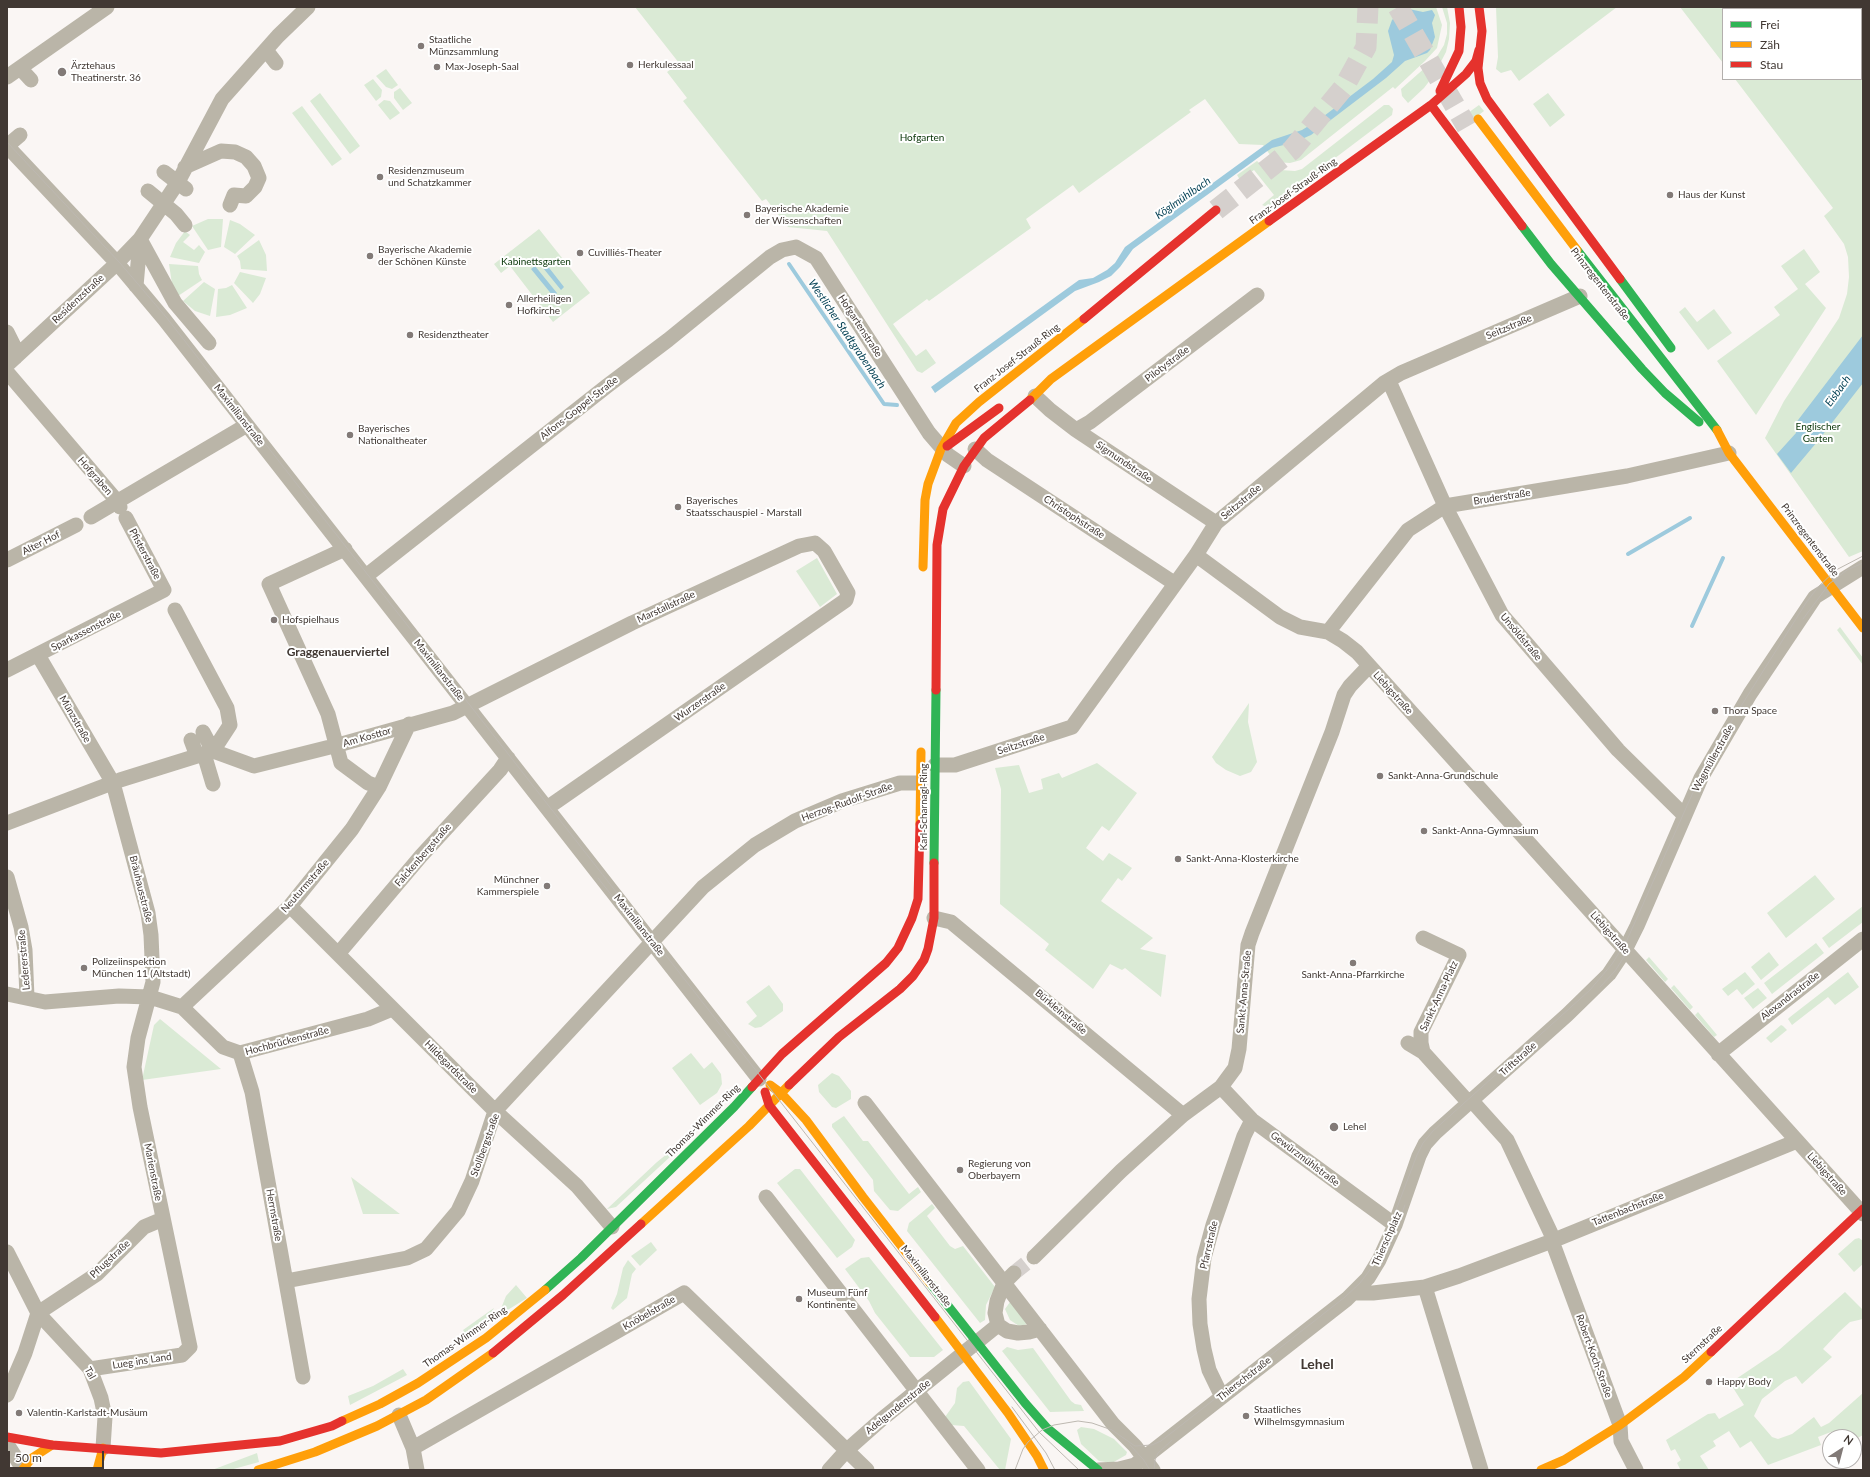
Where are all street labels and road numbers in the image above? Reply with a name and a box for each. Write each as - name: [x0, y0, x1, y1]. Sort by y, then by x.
- street label: Franz-Josef-Strauß-Ring: [1247, 155, 1339, 227]
- street label: Prinzregentenstraße: [1568, 245, 1632, 323]
- street label: Residenzstraße: [50, 272, 106, 326]
- street label: Hofgartenstraße: [835, 292, 885, 360]
- street label: Seitzstraße: [1484, 312, 1534, 342]
- street label: Franz-Josef-Strauß-Ring: [972, 321, 1062, 395]
- street label: Pilotystraße: [1142, 343, 1192, 385]
- street label: Alfons-Goppel-Straße: [538, 374, 620, 442]
- street label: Maximilianstraße: [211, 382, 267, 448]
- street label: Sigmundstraße: [1094, 439, 1154, 485]
- street label: Hofgraben: [75, 454, 115, 498]
- street label: Seitzstraße: [1218, 482, 1264, 522]
- street label: Bruderstraße: [1473, 487, 1531, 507]
- street label: Christophstraße: [1041, 493, 1107, 541]
- street label: Prinzregentenstraße: [1779, 501, 1841, 579]
- street label: Pfisterstraße: [127, 526, 163, 582]
- street label: Alter Hof: [20, 528, 62, 558]
- street label: Marstallstraße: [635, 588, 697, 626]
- street label: Sparkassenstraße: [49, 608, 123, 654]
- street label: Unsöldstraße: [1498, 611, 1544, 663]
- street label: Maximilianstraße: [411, 637, 467, 703]
- street label: Liebigstraße: [1371, 669, 1415, 717]
- street label: Wurzerstraße: [672, 680, 728, 724]
- street label: Münzstraße: [57, 693, 93, 745]
- street label: Wagmüllerstraße: [1690, 722, 1736, 794]
- street label: Am Kosttor: [341, 724, 393, 750]
- street label: Seitzstraße: [996, 731, 1046, 757]
- street label: Karl-Scharnagl-Ring: [918, 764, 930, 850]
- street label: Herzog-Rudolf-Straße: [800, 780, 894, 824]
- street label: Falckenbergstraße: [392, 821, 454, 889]
- street label: Bräuhausstraße: [127, 854, 155, 924]
- street label: Neuturmstraße: [279, 857, 331, 915]
- street label: Maximilianstraße: [611, 892, 667, 958]
- street label: Liebigstraße: [1588, 909, 1632, 957]
- street label: Ledererstraße: [15, 929, 33, 991]
- street label: Sankt-Anna-Straße: [1234, 950, 1254, 1034]
- street label: Sankt-Anna-Platz: [1417, 959, 1461, 1033]
- street label: Alexandrastraße: [1758, 969, 1822, 1023]
- street label: Bürkleinstraße: [1033, 987, 1089, 1037]
- street label: Hochbrückenstraße: [244, 1024, 330, 1058]
- street label: Hildegardstraße: [422, 1038, 480, 1096]
- street label: Triftstraße: [1497, 1039, 1539, 1079]
- street label: Thomas-Wimmer-Ring: [664, 1082, 742, 1160]
- street label: Stollbergstraße: [468, 1112, 502, 1178]
- street label: Gewürzmühlstraße: [1268, 1129, 1342, 1189]
- street label: Marienstraße: [142, 1142, 164, 1202]
- street label: Liebigstraße: [1805, 1150, 1849, 1198]
- street label: Herrnstraße: [263, 1188, 285, 1242]
- street label: Tattenbachstraße: [1591, 1189, 1665, 1229]
- street label: Thierschplatz: [1370, 1210, 1404, 1268]
- street label: Pfarrstraße: [1198, 1220, 1220, 1270]
- street label: Pflugstraße: [88, 1237, 132, 1281]
- street label: Maximilianstraße: [898, 1243, 954, 1309]
- street label: Knöbelstraße: [621, 1293, 677, 1333]
- street label: Thomas-Wimmer-Ring: [421, 1304, 509, 1370]
- street label: Robert-Koch-Straße: [1573, 1313, 1615, 1399]
- street label: Sternstraße: [1679, 1322, 1725, 1366]
- street label: Lueg ins Land: [112, 1350, 172, 1372]
- street label: Thierschstraße: [1215, 1354, 1273, 1404]
- street label: Tal: [82, 1365, 98, 1381]
- street label: Adelgundenstraße: [863, 1377, 933, 1437]

